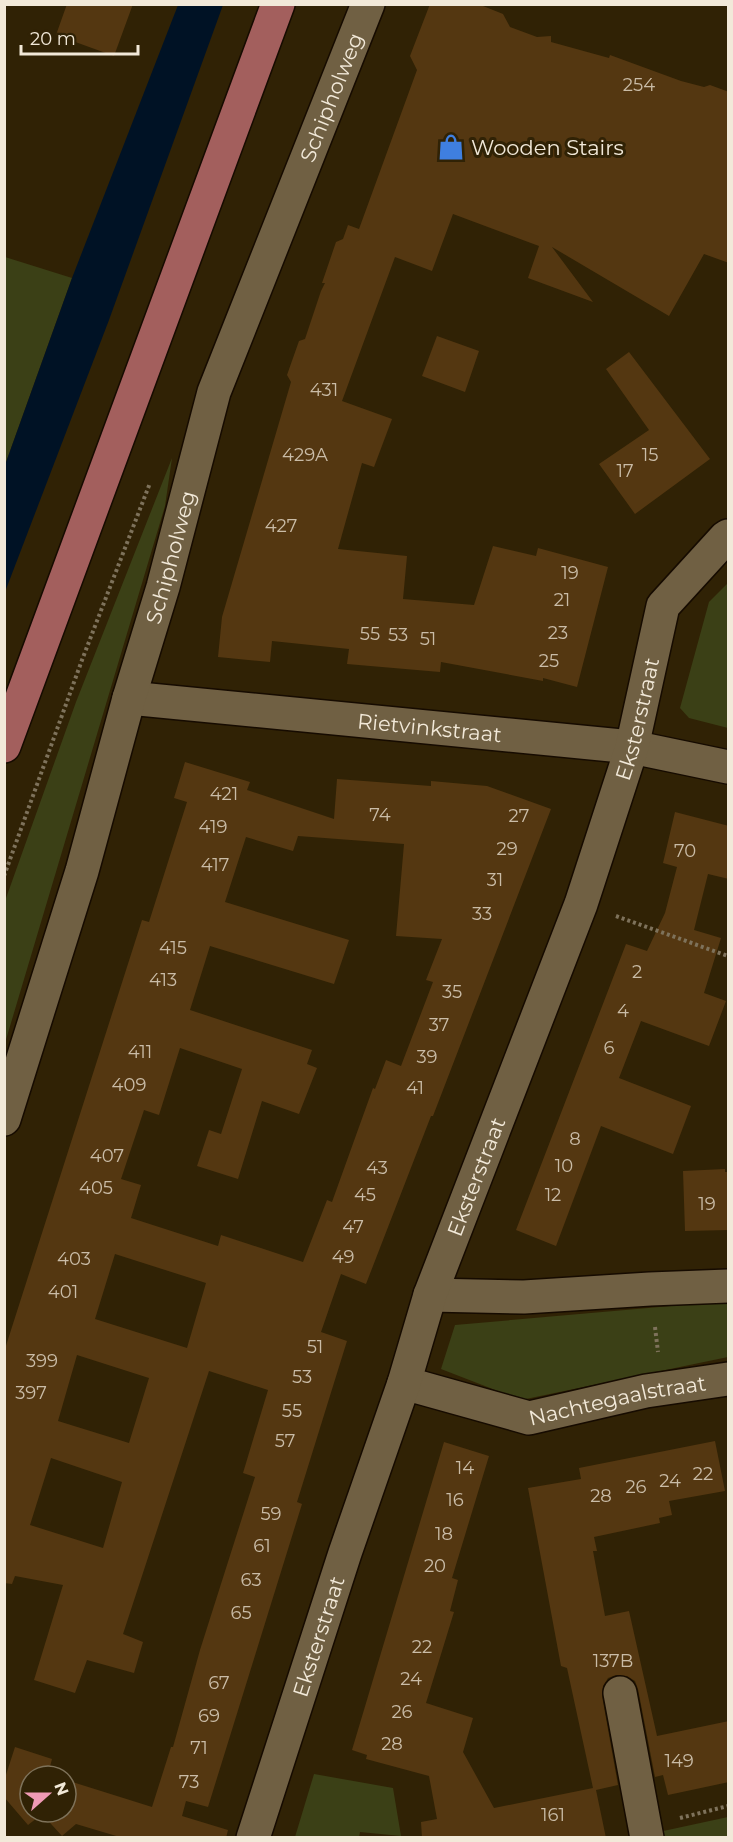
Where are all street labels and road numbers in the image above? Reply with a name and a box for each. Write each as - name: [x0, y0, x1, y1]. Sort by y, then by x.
- street label: Schipholweg: [294, 29, 368, 166]
- street label: Schipholweg: [140, 488, 200, 627]
- street label: Eksterstraat: [610, 655, 664, 783]
- street label: Rietvinkstraat: [356, 708, 503, 747]
- street label: Eksterstraat: [441, 1114, 510, 1240]
- street label: Nachtegaalstraat: [526, 1370, 708, 1430]
- street label: Eksterstraat: [287, 1573, 349, 1700]

